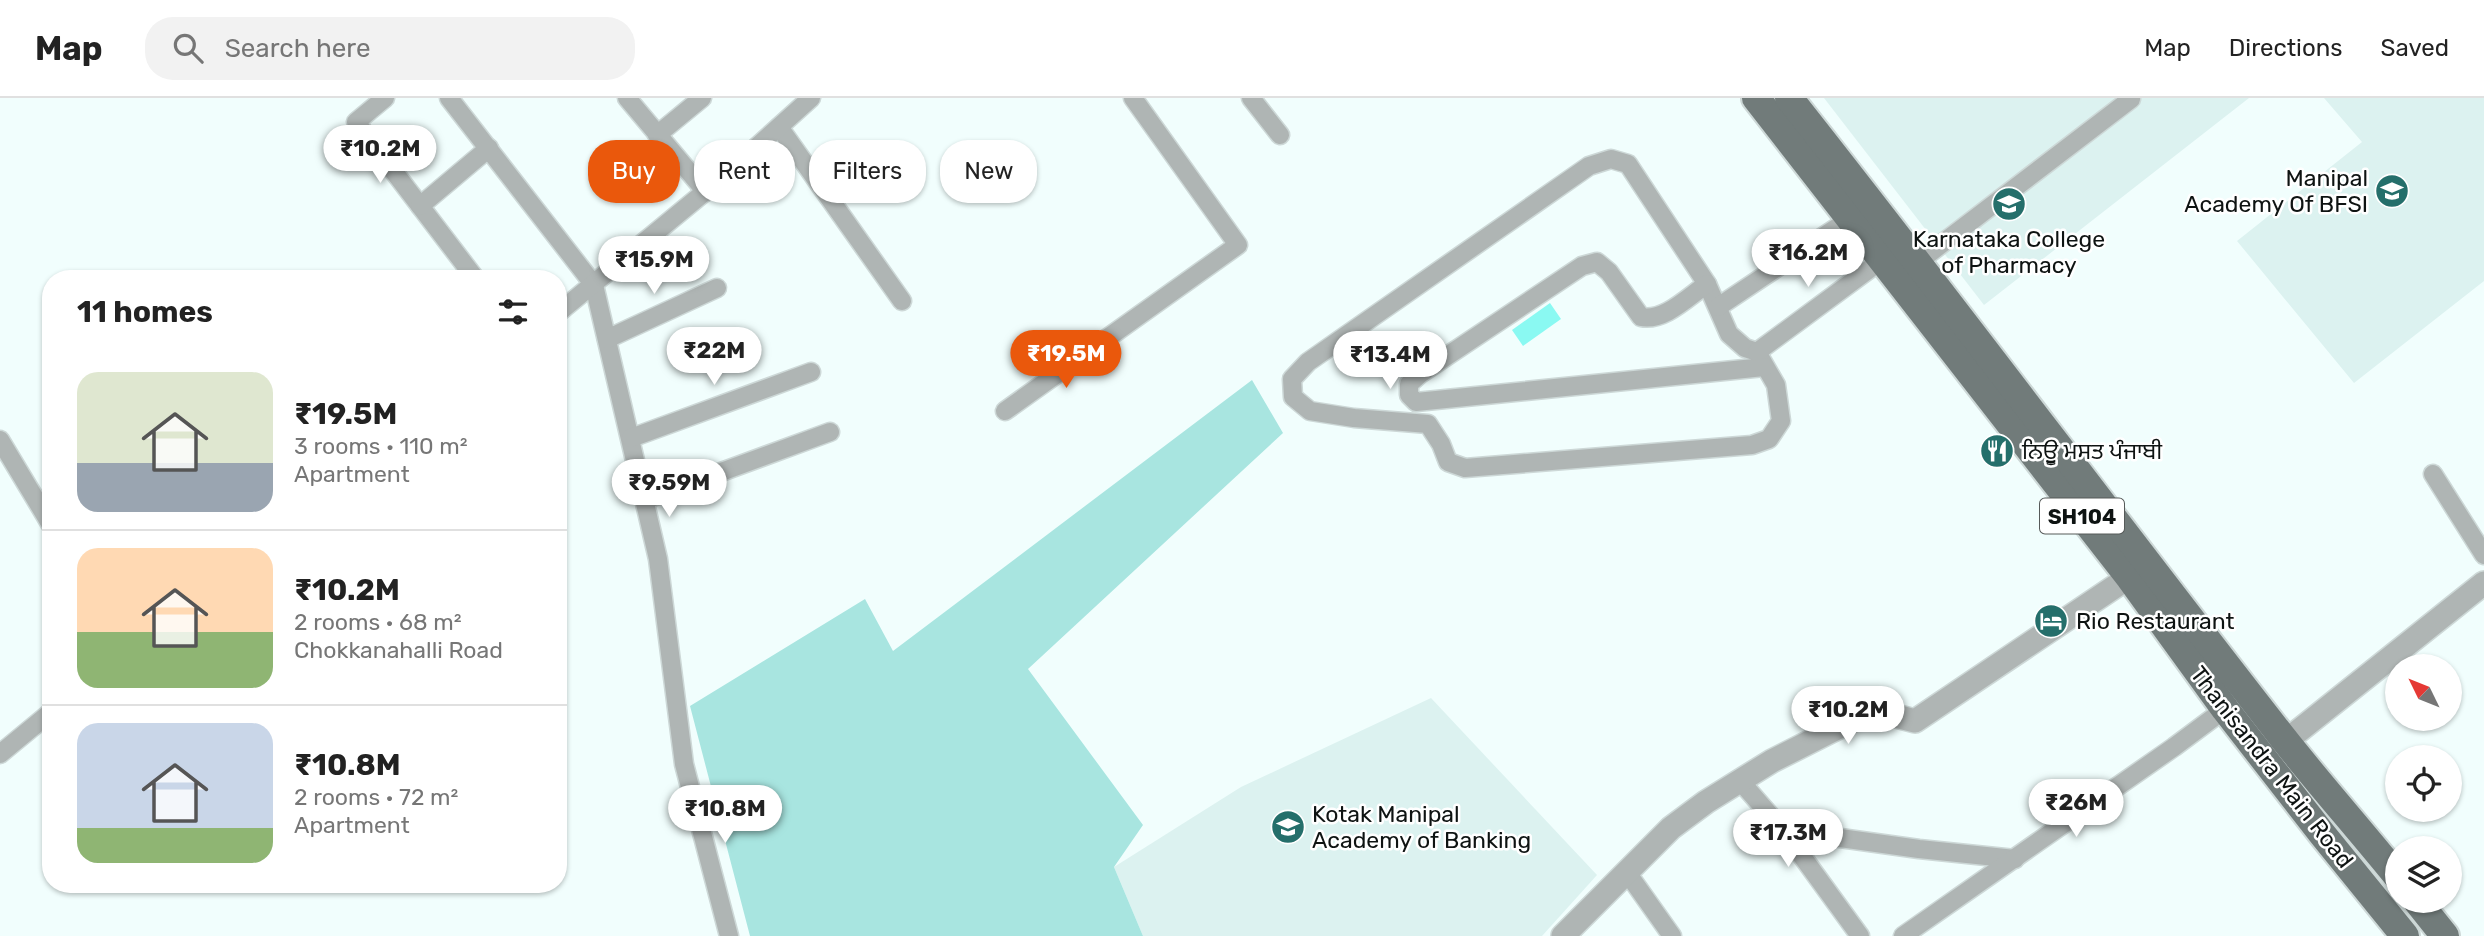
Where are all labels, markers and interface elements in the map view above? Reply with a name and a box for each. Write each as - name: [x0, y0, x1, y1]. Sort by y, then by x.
- search box: [145, 17, 635, 80]
- text: Map: [35, 29, 103, 68]
- icon: search: [169, 29, 207, 67]
- text: Search here: [225, 33, 370, 64]
- text: Map: [2144, 34, 2191, 62]
- text: Directions: [2229, 34, 2342, 62]
- text: Saved: [2380, 34, 2449, 62]
- pin: ₹10.2M: [323, 126, 437, 185]
- text: ₹10.2M: [339, 134, 421, 162]
- chip: Buy: [588, 140, 680, 203]
- chip: Rent: [694, 140, 795, 203]
- chip: Filters: [809, 140, 926, 203]
- chip: New: [940, 140, 1037, 203]
- place label: Manipal Academy Of BFSI: [2184, 164, 2368, 218]
- school or university icon: Manipal Academy Of BFSI: [2373, 172, 2411, 210]
- school or university icon: Karnataka College of Pharmacy: [1990, 185, 2028, 223]
- place label: Karnataka College of Pharmacy: [1913, 225, 2105, 279]
- pin: ₹16.2M: [1751, 230, 1865, 289]
- pin: ₹15.9M: [597, 236, 711, 296]
- text: ₹16.2M: [1768, 238, 1848, 266]
- text: ₹15.9M: [614, 245, 694, 273]
- icon: filters: [494, 293, 532, 331]
- text: 11 homes: [77, 294, 213, 330]
- pin: ₹22M: [673, 328, 755, 387]
- pin: ₹19.5M: [1009, 330, 1123, 390]
- pin: ₹13.4M: [1333, 331, 1447, 391]
- text: ₹22M: [683, 336, 745, 364]
- text: ₹19.5M: [1026, 339, 1106, 367]
- text: ₹13.4M: [1349, 340, 1431, 368]
- text: ₹19.5M: [294, 396, 397, 432]
- icon: home: [133, 400, 217, 484]
- text: 3 rooms · 110 m²: [294, 432, 468, 460]
- restaurant icon: ਨਿਉੁੂ ਮਸਤ ਪੰਜਾਬੀ: [1978, 432, 2016, 470]
- place label: ਨਿਉੁੂ ਮਸਤ ਪੰਜਾਬੀ: [2021, 437, 2163, 466]
- text: Apartment: [294, 460, 410, 488]
- pin: ₹9.59M: [612, 460, 726, 519]
- text: ₹9.59M: [628, 468, 710, 496]
- road number: SH104: [2040, 498, 2124, 534]
- text: ₹10.2M: [294, 572, 400, 608]
- icon: home: [133, 576, 217, 660]
- hotel icon: Rio Restaurant: [2032, 602, 2070, 640]
- place label: Rio Restaurant: [2076, 607, 2235, 635]
- text: 2 rooms · 68 m²: [294, 608, 462, 636]
- text: Chokkanahalli Road: [294, 636, 503, 664]
- north arrow: [2385, 654, 2462, 732]
- map controls: [2385, 654, 2462, 913]
- street label: Thanisandra Main Road: [2184, 660, 2360, 874]
- pin: ₹10.2M: [1791, 686, 1905, 746]
- text: ₹10.2M: [1807, 695, 1889, 723]
- button: locate: [2385, 745, 2462, 822]
- text: ₹10.8M: [294, 747, 401, 783]
- icon: home: [133, 751, 217, 835]
- pin: ₹26M: [2035, 780, 2117, 839]
- text: 2 rooms · 72 m²: [294, 783, 458, 811]
- pin: ₹10.8M: [668, 786, 782, 845]
- text: ₹26M: [2045, 788, 2107, 816]
- text: ₹10.8M: [684, 794, 766, 822]
- place label: Kotak Manipal Academy of Banking: [1312, 800, 1531, 854]
- school or university icon: Kotak Manipal Academy of Banking: [1269, 808, 1307, 846]
- pin: ₹17.3M: [1731, 810, 1845, 869]
- text: Apartment: [294, 811, 410, 839]
- text: ₹17.3M: [1749, 818, 1827, 846]
- button: layers: [2385, 836, 2462, 913]

